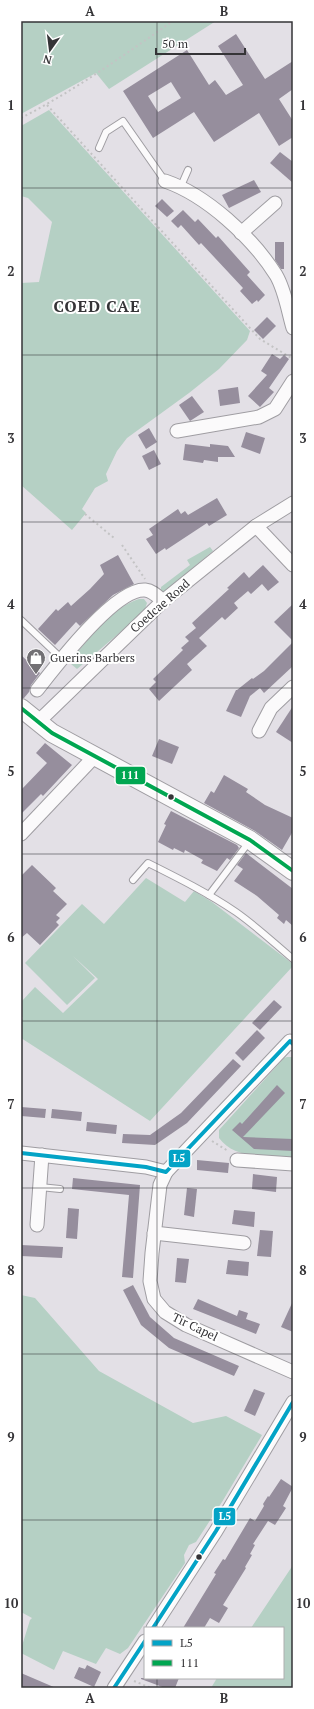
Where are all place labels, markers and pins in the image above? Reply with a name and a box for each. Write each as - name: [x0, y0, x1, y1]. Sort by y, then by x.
- shop icon: Guerins Barbers: [25, 647, 47, 675]
- place label: Guerins Barbers: [50, 650, 135, 665]
- unlabelled marker: [166, 792, 176, 802]
- unlabelled marker: [194, 1552, 204, 1562]

